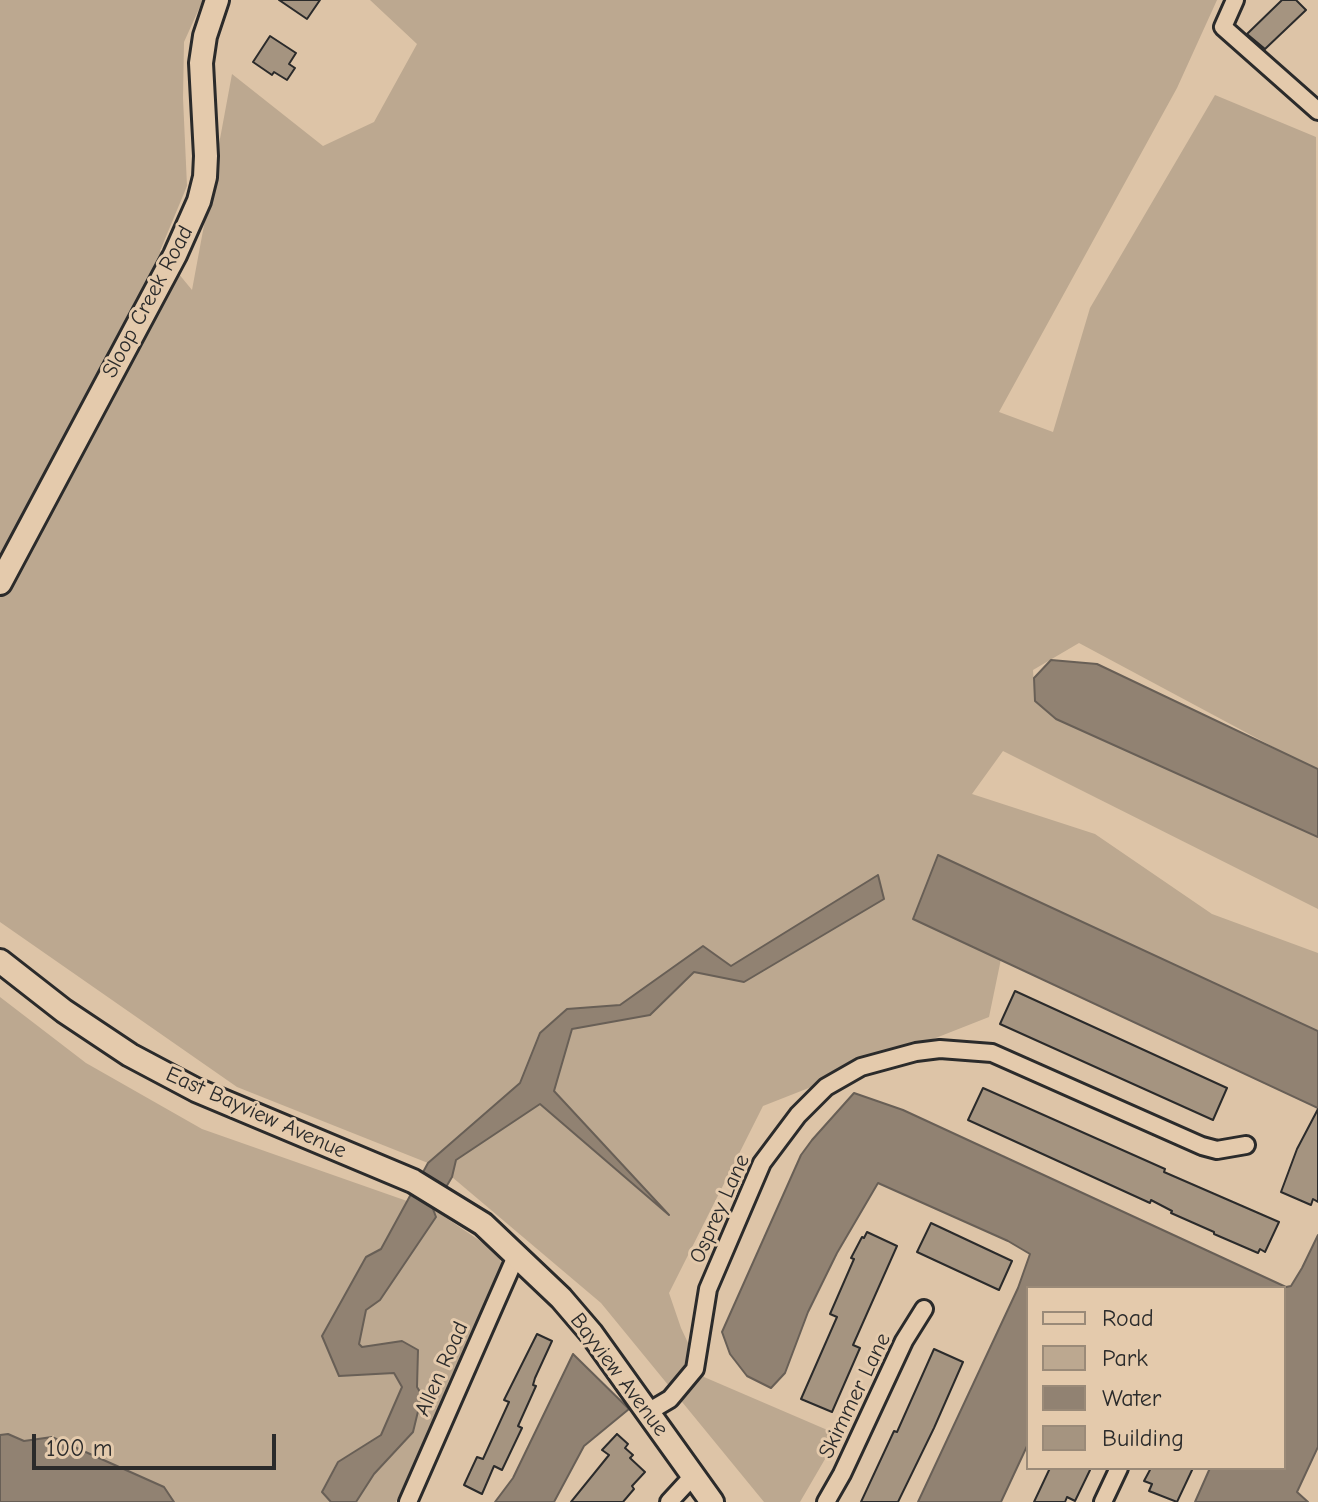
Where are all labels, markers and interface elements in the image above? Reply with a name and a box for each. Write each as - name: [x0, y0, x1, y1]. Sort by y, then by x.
- street label: Sloop Creek Road: [97, 221, 199, 383]
- street label: East Bayview Avenue: [162, 1061, 350, 1165]
- street label: Osprey Lane: [684, 1150, 756, 1268]
- legend: [1026, 1286, 1286, 1470]
- text: Road: [1102, 1304, 1154, 1332]
- street label: Bayview Avenue: [564, 1308, 674, 1442]
- street label: Allen Road: [410, 1318, 474, 1420]
- street label: Skimmer Lane: [813, 1329, 897, 1463]
- text: Park: [1102, 1344, 1148, 1372]
- text: Water: [1102, 1384, 1161, 1412]
- scale bar: [36, 1418, 280, 1468]
- text: Building: [1102, 1424, 1184, 1452]
- text: 100 m: [46, 1434, 113, 1462]

